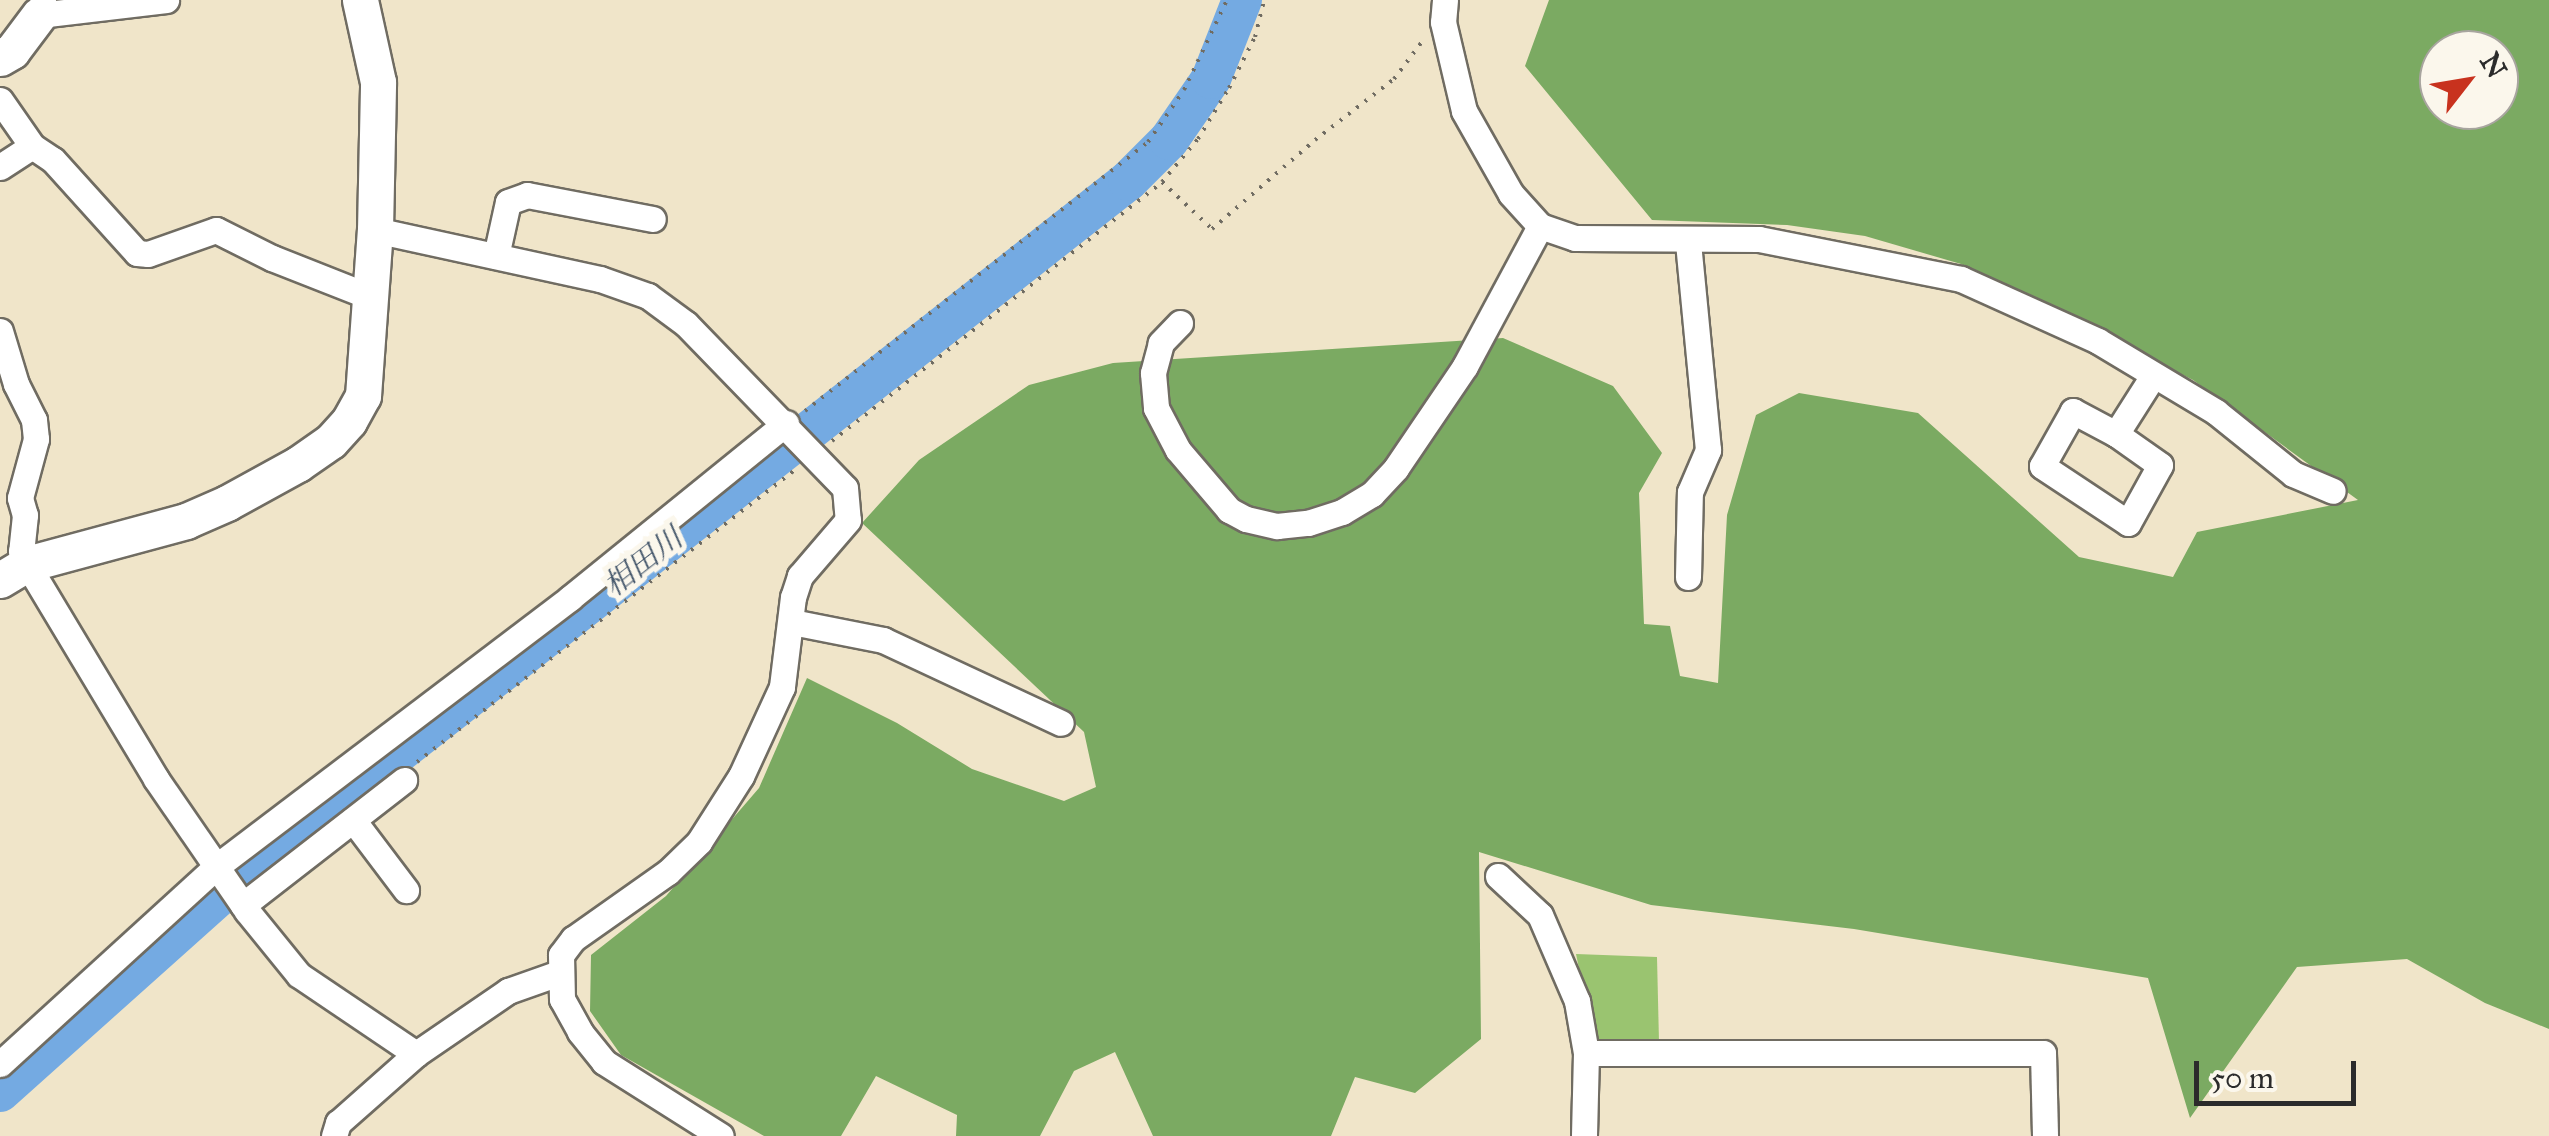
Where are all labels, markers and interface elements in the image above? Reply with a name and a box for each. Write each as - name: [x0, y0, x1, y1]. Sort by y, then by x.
- north arrow: [2419, 30, 2519, 130]
- text: N: [2472, 46, 2515, 85]
- water label: 相田川: [596, 520, 690, 604]
- scale bar: [2199, 1041, 2362, 1103]
- text: 50 m: [2211, 1060, 2274, 1096]

